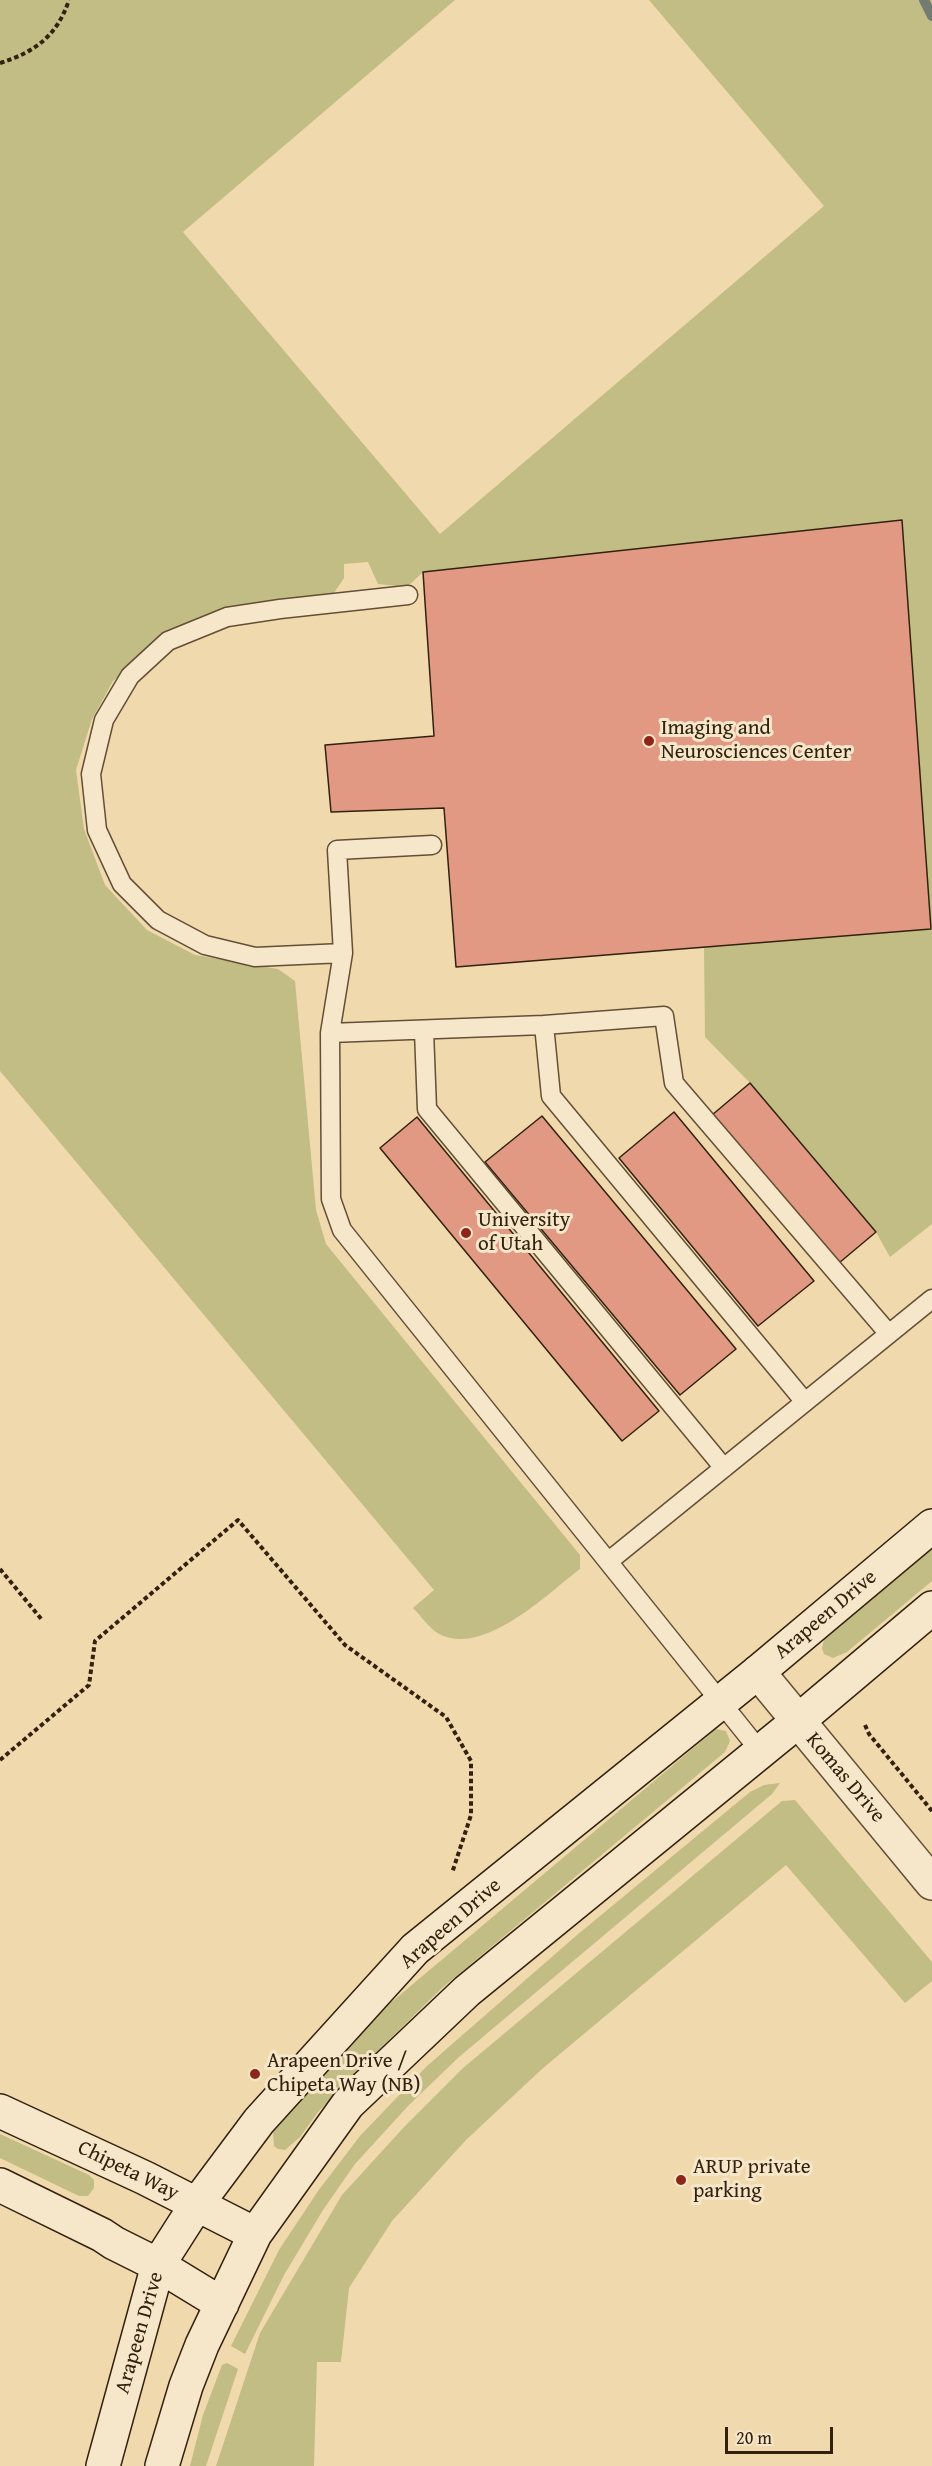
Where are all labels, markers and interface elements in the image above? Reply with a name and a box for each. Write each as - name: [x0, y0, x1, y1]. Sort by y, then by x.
- place label: Imaging and Neurosciences Center: [661, 716, 851, 766]
- marker: Imaging and Neurosciences Center: [642, 734, 656, 748]
- place label: University of Utah: [478, 1208, 570, 1258]
- marker: University of Utah: [459, 1226, 473, 1240]
- street label: Arapeen Drive: [770, 1565, 882, 1665]
- street label: Komas Drive: [800, 1728, 890, 1828]
- street label: Arapeen Drive: [395, 1873, 507, 1975]
- place label: Arapeen Drive / Chipeta Way (NB): [267, 2049, 420, 2099]
- marker: Arapeen Drive / Chipeta Way (NB): [248, 2067, 262, 2081]
- street label: Chipeta Way: [73, 2136, 183, 2206]
- place label: ARUP private parking: [693, 2155, 811, 2205]
- marker: ARUP private parking: [674, 2173, 688, 2187]
- street label: Arapeen Drive: [111, 2269, 169, 2397]
- scale bar: [728, 2415, 836, 2453]
- text: 20 m: [736, 2424, 772, 2451]

